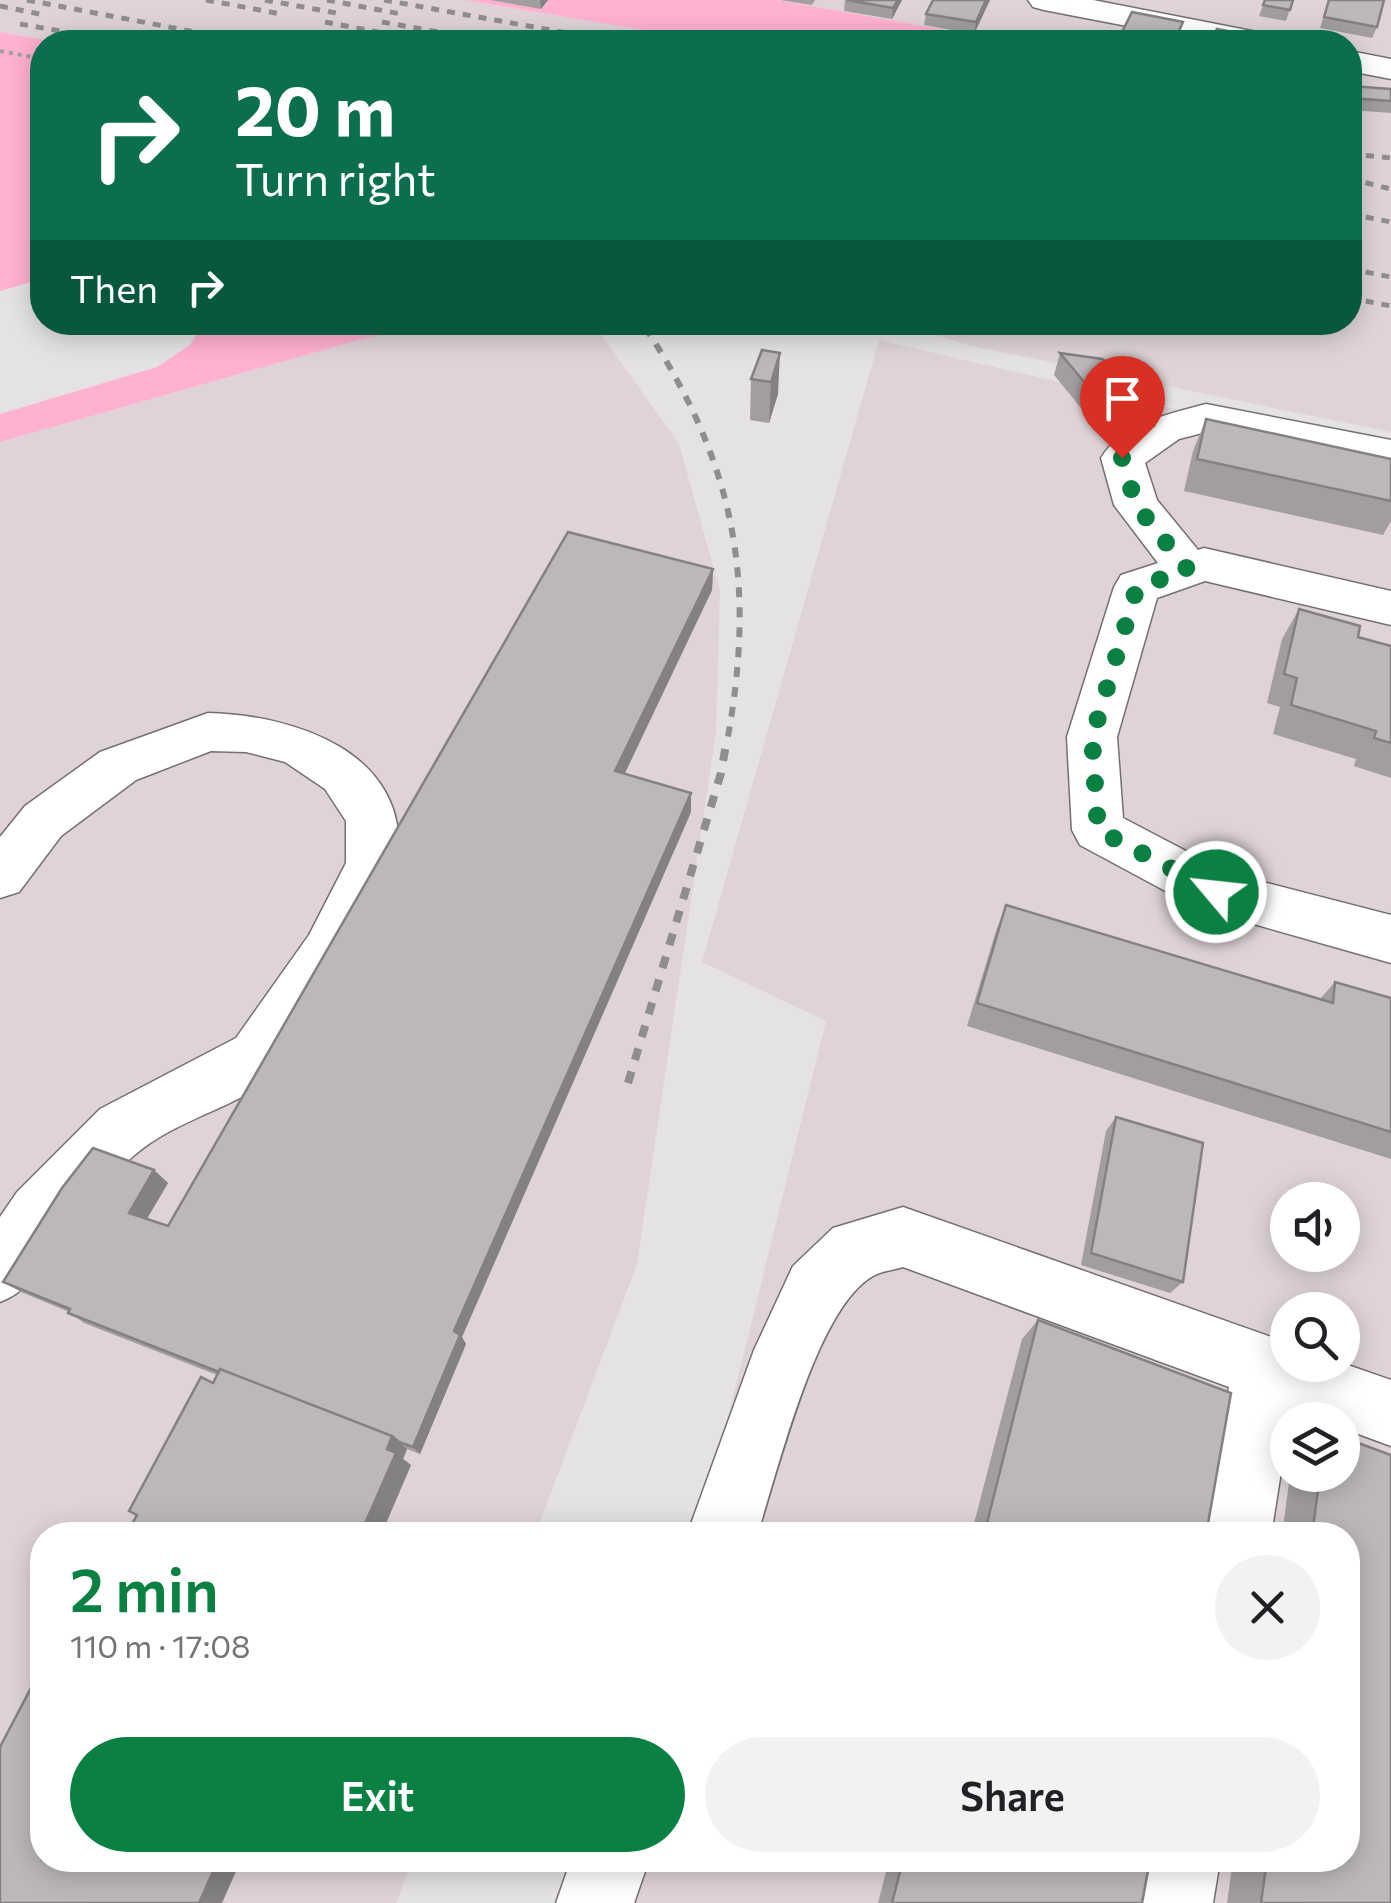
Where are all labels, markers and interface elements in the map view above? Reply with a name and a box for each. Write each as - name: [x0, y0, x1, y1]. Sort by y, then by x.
- text: 20 m: [235, 65, 395, 150]
- icon: right: [70, 70, 200, 200]
- text: Turn right: [235, 150, 436, 205]
- icon: right: [178, 260, 233, 315]
- text: Then: [70, 264, 158, 311]
- pin: [1080, 356, 1165, 459]
- icon: arrive: [1095, 371, 1150, 426]
- position arrow: [1164, 840, 1268, 944]
- map controls: [1270, 1182, 1360, 1492]
- button: sound: [1270, 1182, 1360, 1272]
- button: search: [1270, 1292, 1360, 1382]
- button: layers: [1270, 1402, 1360, 1492]
- text: 2 min: [70, 1551, 219, 1624]
- button: close: [1215, 1555, 1320, 1660]
- text: 110 m · 17:08: [70, 1625, 251, 1665]
- button: Exit: [70, 1737, 685, 1852]
- button: Share: [705, 1737, 1320, 1852]

